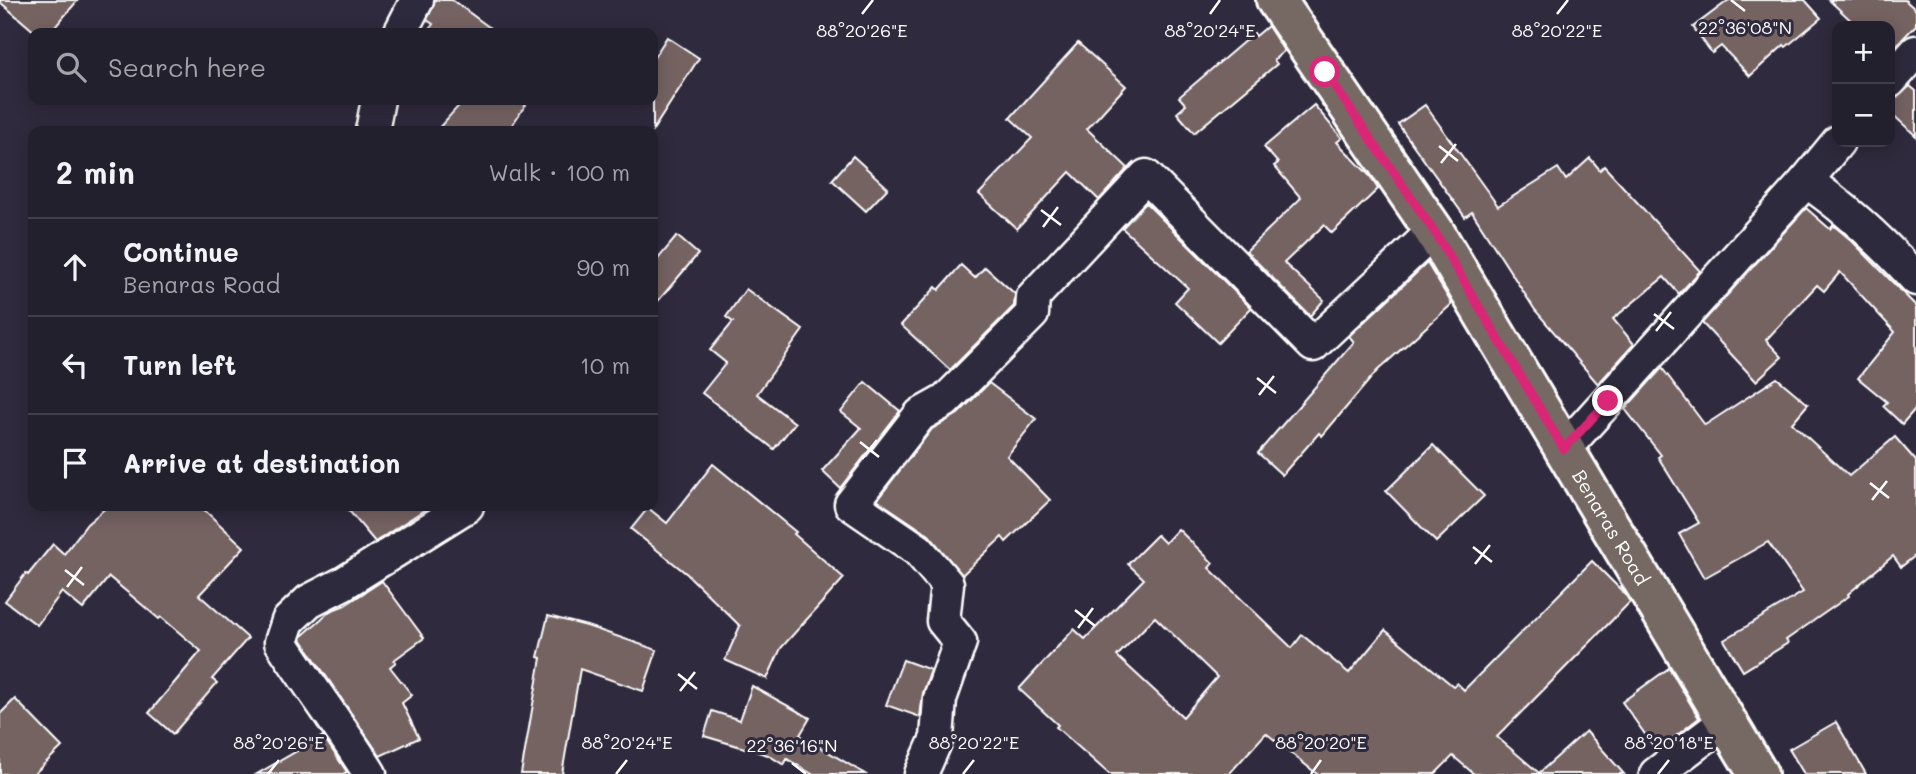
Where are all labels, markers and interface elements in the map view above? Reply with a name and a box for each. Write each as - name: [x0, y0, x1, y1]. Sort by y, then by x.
- text: 22°36'08"N: [1698, 15, 1792, 39]
- text: 88°20'26"E: [816, 18, 908, 42]
- text: 88°20'24"E: [1164, 18, 1256, 42]
- text: 88°20'22"E: [1512, 18, 1602, 42]
- map controls: [1832, 21, 1895, 147]
- button: +: [1832, 21, 1895, 84]
- search box: [28, 28, 658, 105]
- icon: search: [52, 48, 90, 86]
- text: Search here: [108, 50, 266, 84]
- route start: [1309, 56, 1340, 87]
- button: −: [1832, 84, 1895, 147]
- text: 2 min: [56, 152, 135, 192]
- text: Walk · 100 m: [488, 157, 630, 187]
- text: Continue: [123, 235, 239, 269]
- icon: ahead: [56, 248, 94, 286]
- text: 90 m: [577, 252, 630, 282]
- text: Benaras Road: [123, 269, 280, 299]
- icon: left: [56, 346, 94, 384]
- text: Turn left: [123, 348, 236, 382]
- text: 10 m: [580, 350, 630, 380]
- route end: [1592, 385, 1623, 416]
- icon: arrive: [56, 444, 94, 482]
- text: Arrive at destination: [123, 446, 400, 480]
- street label: Benaras Road: [1567, 465, 1655, 589]
- text: 88°20'26"E: [233, 730, 325, 754]
- text: 88°20'24"E: [581, 730, 673, 754]
- text: 88°20'22"E: [929, 730, 1019, 754]
- text: 88°20'20"E: [1275, 730, 1367, 754]
- text: 88°20'18"E: [1624, 730, 1714, 754]
- text: 22°36'16"N: [747, 733, 837, 757]

